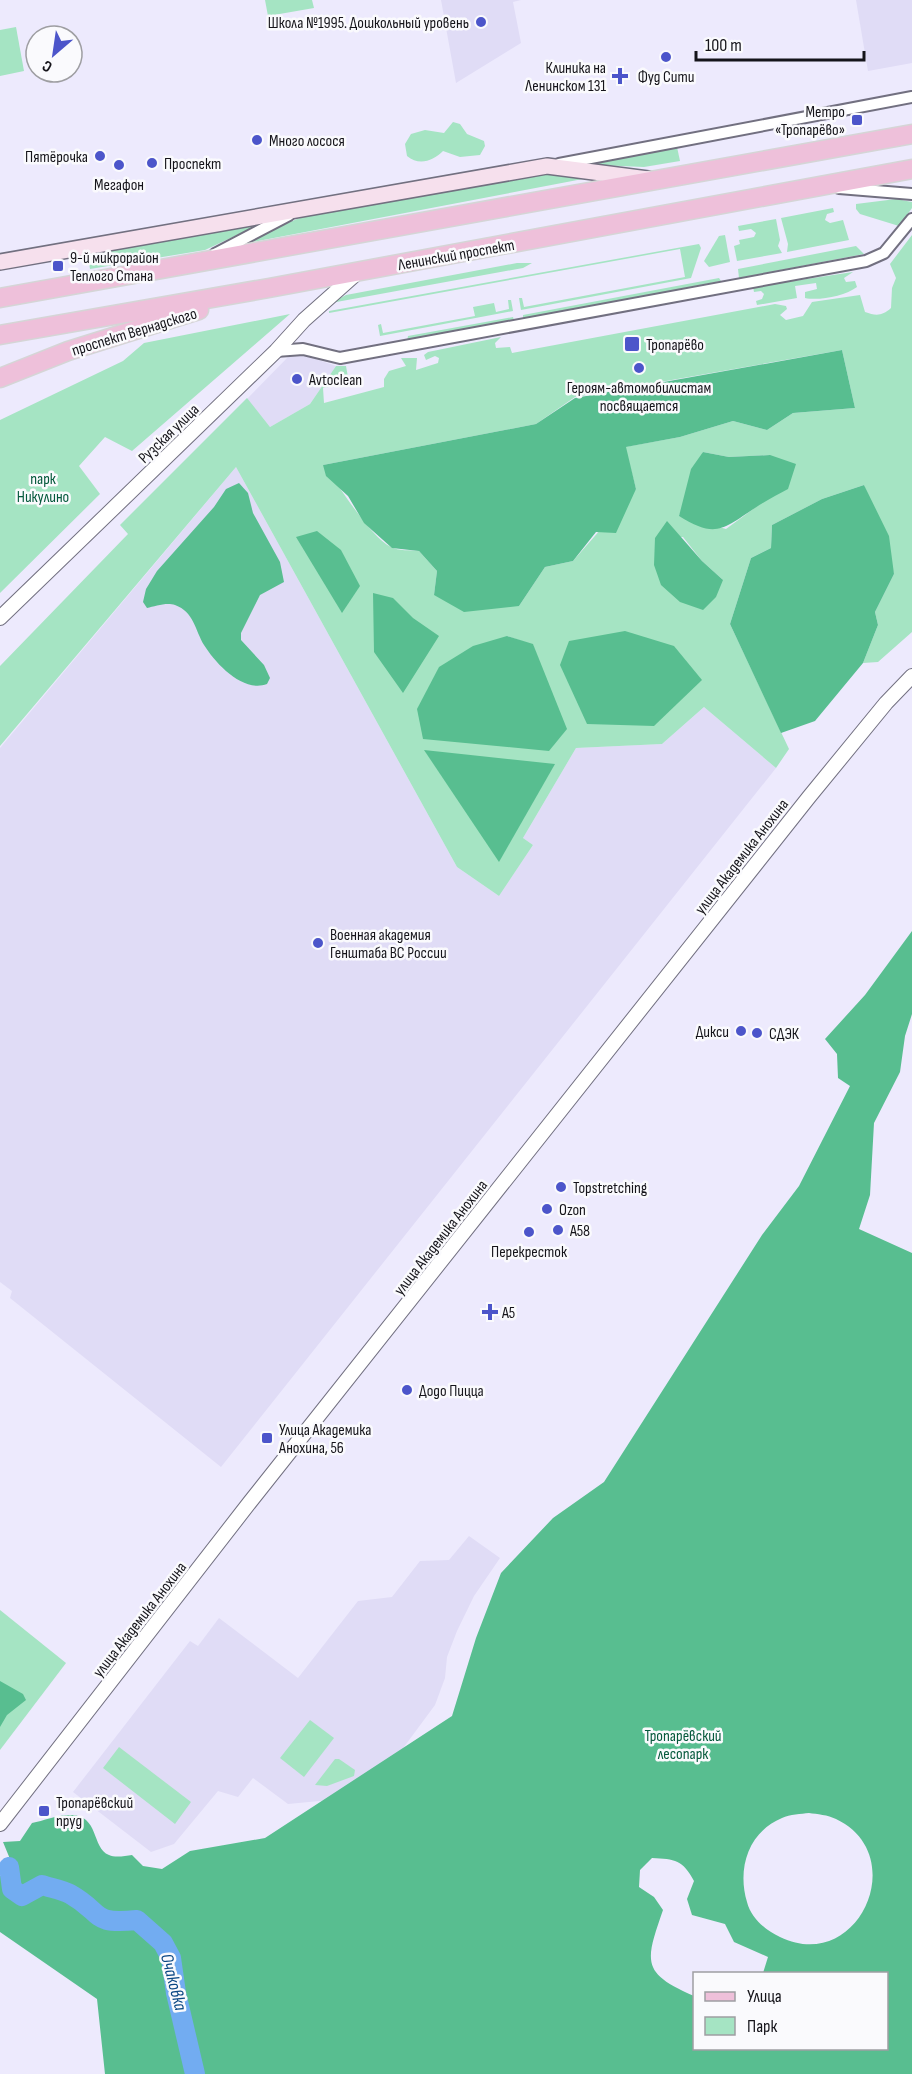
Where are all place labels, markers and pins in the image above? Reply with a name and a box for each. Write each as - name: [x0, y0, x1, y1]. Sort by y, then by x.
- place label: Школа №1995. Дошкольный уровень: [268, 14, 469, 33]
- marker: Школа №1995. Дошкольный уровень: [474, 15, 488, 29]
- marker: Фуд Сити: [659, 50, 673, 64]
- place label: Клиника на Ленинском 131: [524, 59, 606, 96]
- marker: Клиника на Ленинском 131: [611, 67, 629, 85]
- place label: Фуд Сити: [638, 68, 694, 87]
- place label: Метро «Тропарёво»: [775, 103, 845, 140]
- marker: Метро «Тропарёво»: [850, 113, 864, 127]
- place label: Много лосося: [269, 132, 345, 151]
- marker: Много лосося: [250, 133, 264, 147]
- place label: Пятёрочка: [25, 148, 88, 167]
- marker: Пятёрочка: [93, 149, 107, 163]
- place label: Проспект: [164, 155, 221, 174]
- marker: Проспект: [145, 156, 159, 170]
- marker: Мегафон: [112, 158, 126, 172]
- place label: Мегафон: [94, 176, 144, 195]
- place label: 9-й микрорайон Теплого Стана: [70, 249, 159, 286]
- marker: 9-й микрорайон Теплого Стана: [51, 259, 65, 273]
- marker: Тропарёво: [623, 335, 641, 353]
- place label: Тропарёво: [646, 336, 704, 355]
- marker: Героям-автомобилистам посвящается: [632, 361, 646, 375]
- place label: Avtoclean: [308, 371, 362, 390]
- marker: Avtoclean: [290, 372, 304, 386]
- place label: Героям-автомобилистам посвящается: [567, 379, 711, 416]
- place label: Военная академия Генштаба ВС России: [330, 926, 447, 963]
- marker: Военная академия Генштаба ВС России: [311, 936, 325, 950]
- place label: Дикси: [696, 1023, 729, 1042]
- marker: Дикси: [734, 1024, 748, 1038]
- place label: СДЭК: [769, 1025, 800, 1044]
- marker: СДЭК: [750, 1026, 764, 1040]
- place label: Topstretching: [573, 1179, 647, 1198]
- marker: Topstretching: [554, 1180, 568, 1194]
- place label: Ozon: [559, 1201, 586, 1220]
- marker: Ozon: [540, 1202, 554, 1216]
- place label: А58: [569, 1222, 590, 1241]
- marker: А58: [551, 1223, 565, 1237]
- marker: Перекресток: [522, 1225, 536, 1239]
- place label: Перекресток: [491, 1243, 568, 1262]
- place label: А5: [501, 1304, 515, 1323]
- marker: А5: [483, 1305, 497, 1319]
- place label: Додо Пицца: [419, 1382, 484, 1401]
- marker: Додо Пицца: [400, 1383, 414, 1397]
- place label: Улица Академика Анохина, 56: [278, 1421, 371, 1458]
- marker: Улица Академика Анохина, 56: [260, 1431, 274, 1445]
- place label: Тропарёвский пруд: [56, 1794, 133, 1831]
- marker: Тропарёвский пруд: [37, 1804, 51, 1818]

